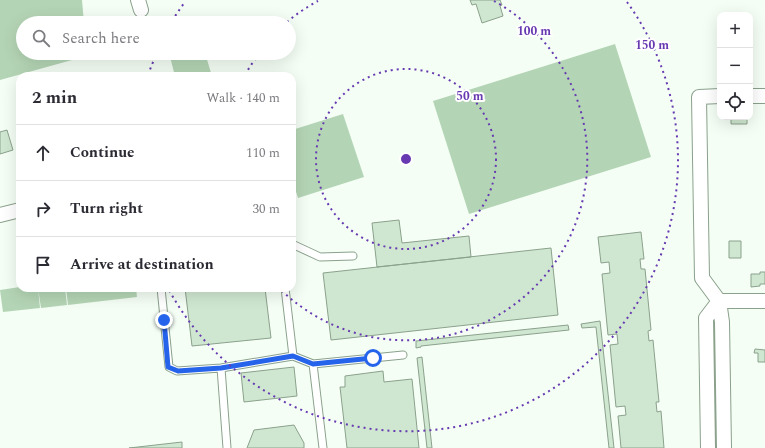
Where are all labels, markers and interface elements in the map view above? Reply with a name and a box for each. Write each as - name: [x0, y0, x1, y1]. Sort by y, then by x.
- map controls: [717, 12, 753, 120]
- button: +: [717, 12, 753, 48]
- search box: [16, 16, 296, 60]
- text: 100 m: [517, 22, 551, 41]
- icon: search: [30, 27, 52, 49]
- text: Search here: [62, 27, 140, 50]
- text: 150 m: [635, 36, 669, 55]
- button: −: [717, 48, 753, 84]
- button: locate: [717, 84, 753, 120]
- text: 2 min: [32, 85, 77, 111]
- text: 50 m: [456, 87, 484, 106]
- text: Walk · 140 m: [206, 88, 280, 108]
- text: Continue: [70, 141, 135, 164]
- icon: ahead: [32, 142, 54, 164]
- text: 110 m: [246, 143, 280, 163]
- centre of rings: [399, 152, 413, 166]
- text: Turn right: [70, 197, 143, 220]
- icon: right: [32, 198, 54, 220]
- text: 30 m: [253, 199, 280, 219]
- text: Arrive at destination: [70, 253, 214, 276]
- icon: arrive: [32, 254, 54, 276]
- route end: [155, 311, 173, 329]
- route start: [364, 349, 382, 367]

